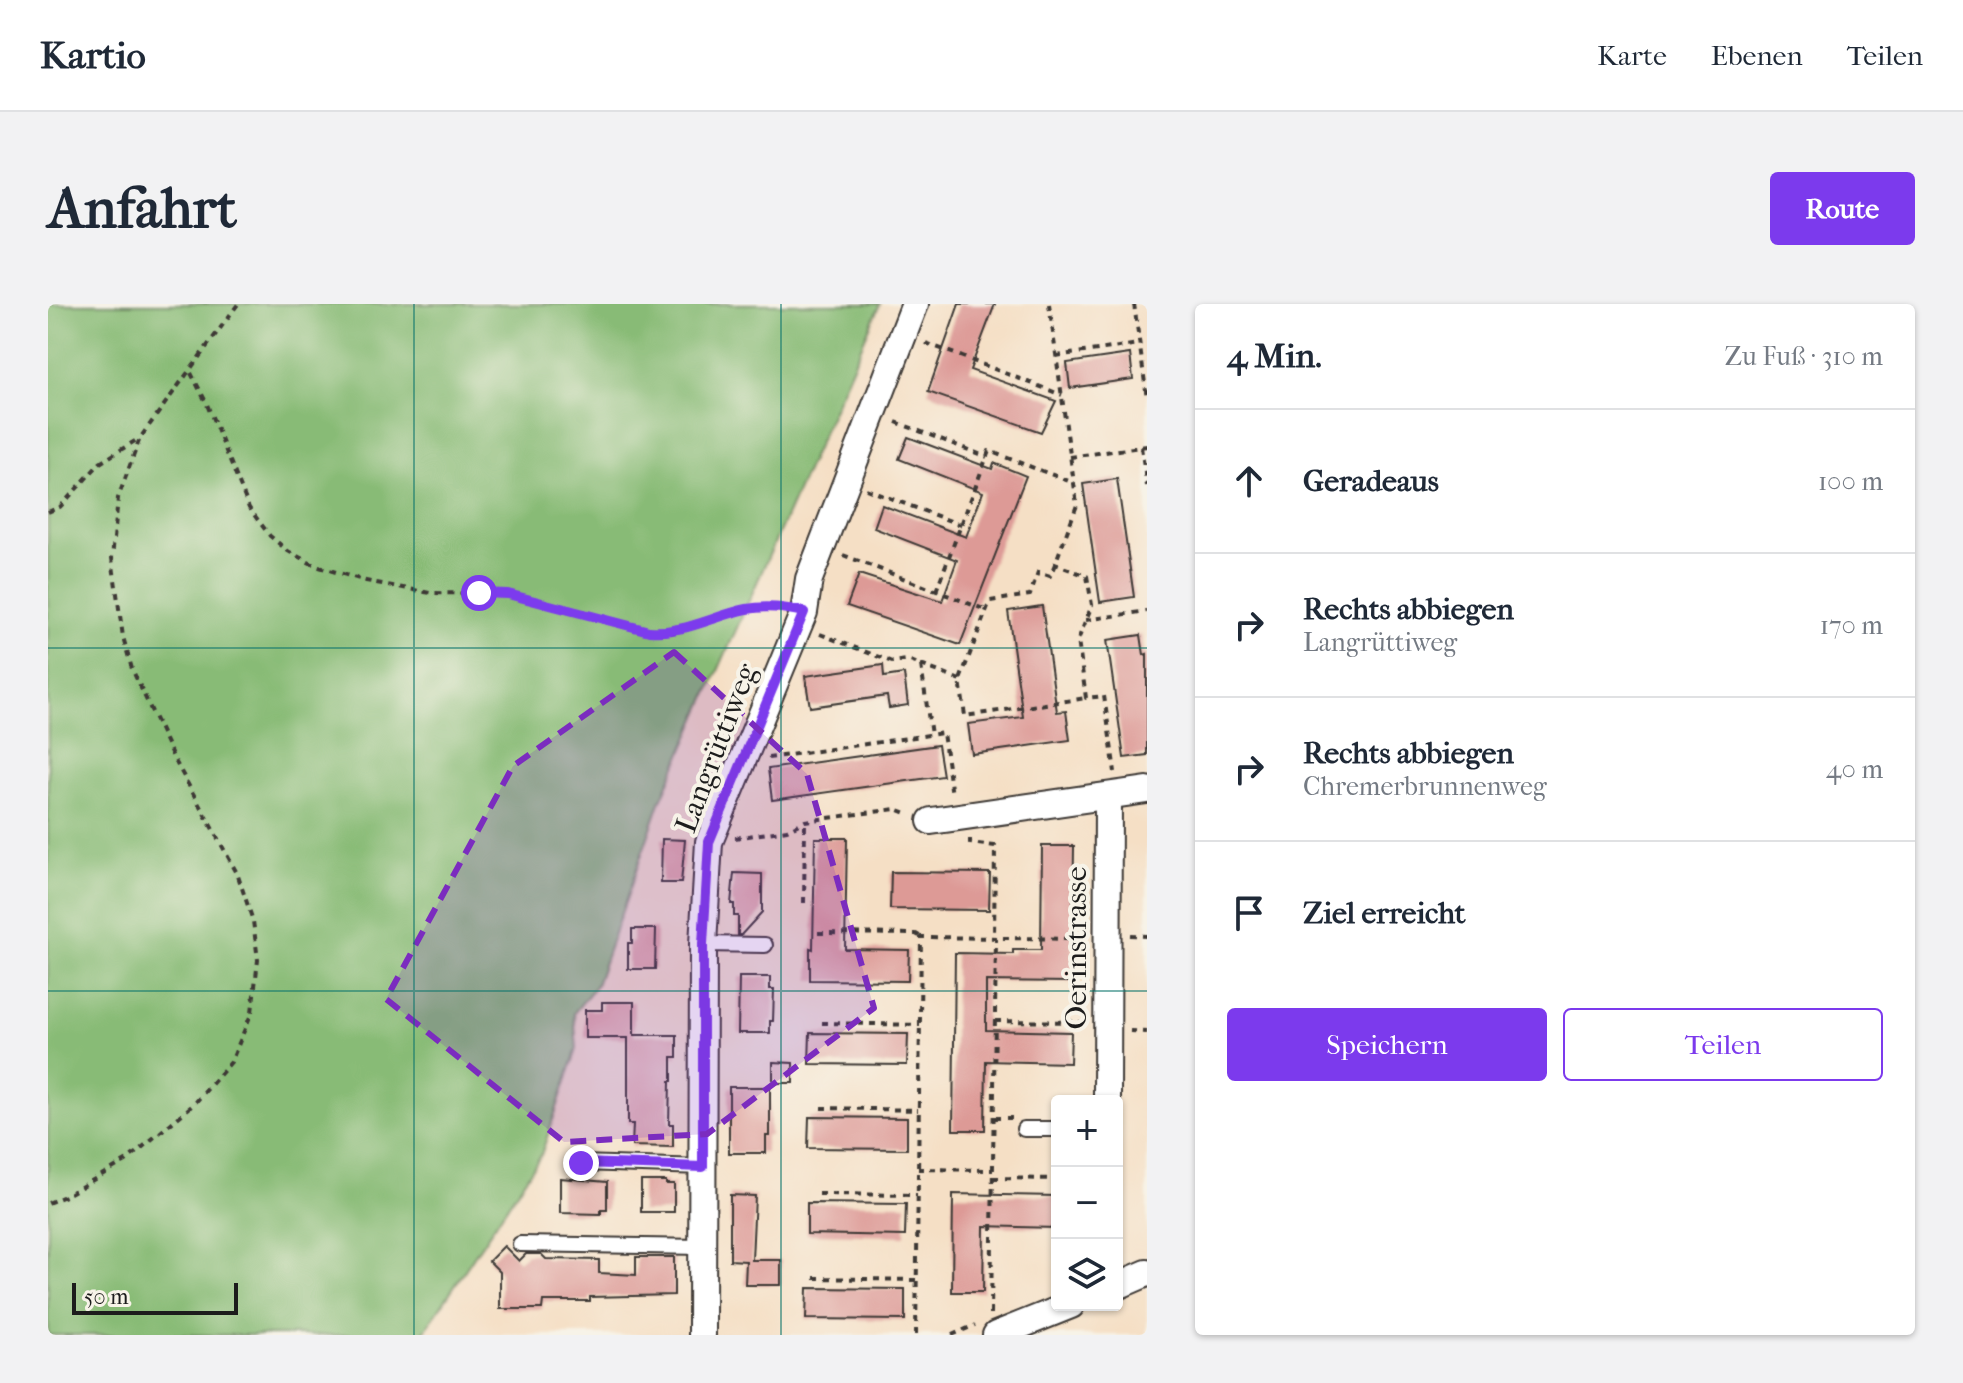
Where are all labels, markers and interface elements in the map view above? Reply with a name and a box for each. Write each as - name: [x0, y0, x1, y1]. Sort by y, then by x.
- text: Kartio: [40, 33, 146, 78]
- text: Karte: [1597, 39, 1667, 72]
- text: Ebenen: [1711, 39, 1803, 72]
- text: Teilen: [1847, 39, 1923, 72]
- button: Route: [1770, 172, 1915, 245]
- text: Anfahrt: [48, 176, 237, 241]
- text: 4 Min.: [1227, 336, 1322, 376]
- text: Zu Fuß · 310 m: [1725, 341, 1883, 372]
- icon: ahead: [1227, 459, 1271, 503]
- text: Geradeaus: [1303, 464, 1439, 499]
- text: 100 m: [1818, 466, 1883, 497]
- route start: [461, 575, 497, 611]
- text: Rechts abbiegen: [1303, 592, 1514, 627]
- icon: right: [1227, 603, 1271, 647]
- text: 170 m: [1820, 610, 1883, 641]
- text: Langrüttiweg: [1303, 627, 1457, 658]
- street label: Langrüttiweg: [668, 658, 765, 837]
- text: Rechts abbiegen: [1303, 736, 1514, 771]
- icon: right: [1227, 747, 1271, 791]
- text: 40 m: [1826, 754, 1883, 785]
- text: Chremerbrunnenweg: [1303, 771, 1547, 802]
- street label: Oerinstrasse: [1059, 866, 1094, 1030]
- icon: arrive: [1227, 891, 1271, 935]
- text: Ziel erreicht: [1303, 896, 1465, 931]
- button: Speichern: [1227, 1008, 1547, 1081]
- button: Teilen: [1563, 1008, 1883, 1081]
- map controls: [1051, 1095, 1123, 1311]
- button: +: [1051, 1095, 1123, 1167]
- route end: [563, 1145, 599, 1181]
- button: −: [1051, 1167, 1123, 1239]
- button: layers: [1051, 1239, 1123, 1311]
- scale bar: [72, 1279, 238, 1315]
- text: 50 m: [84, 1284, 129, 1310]

